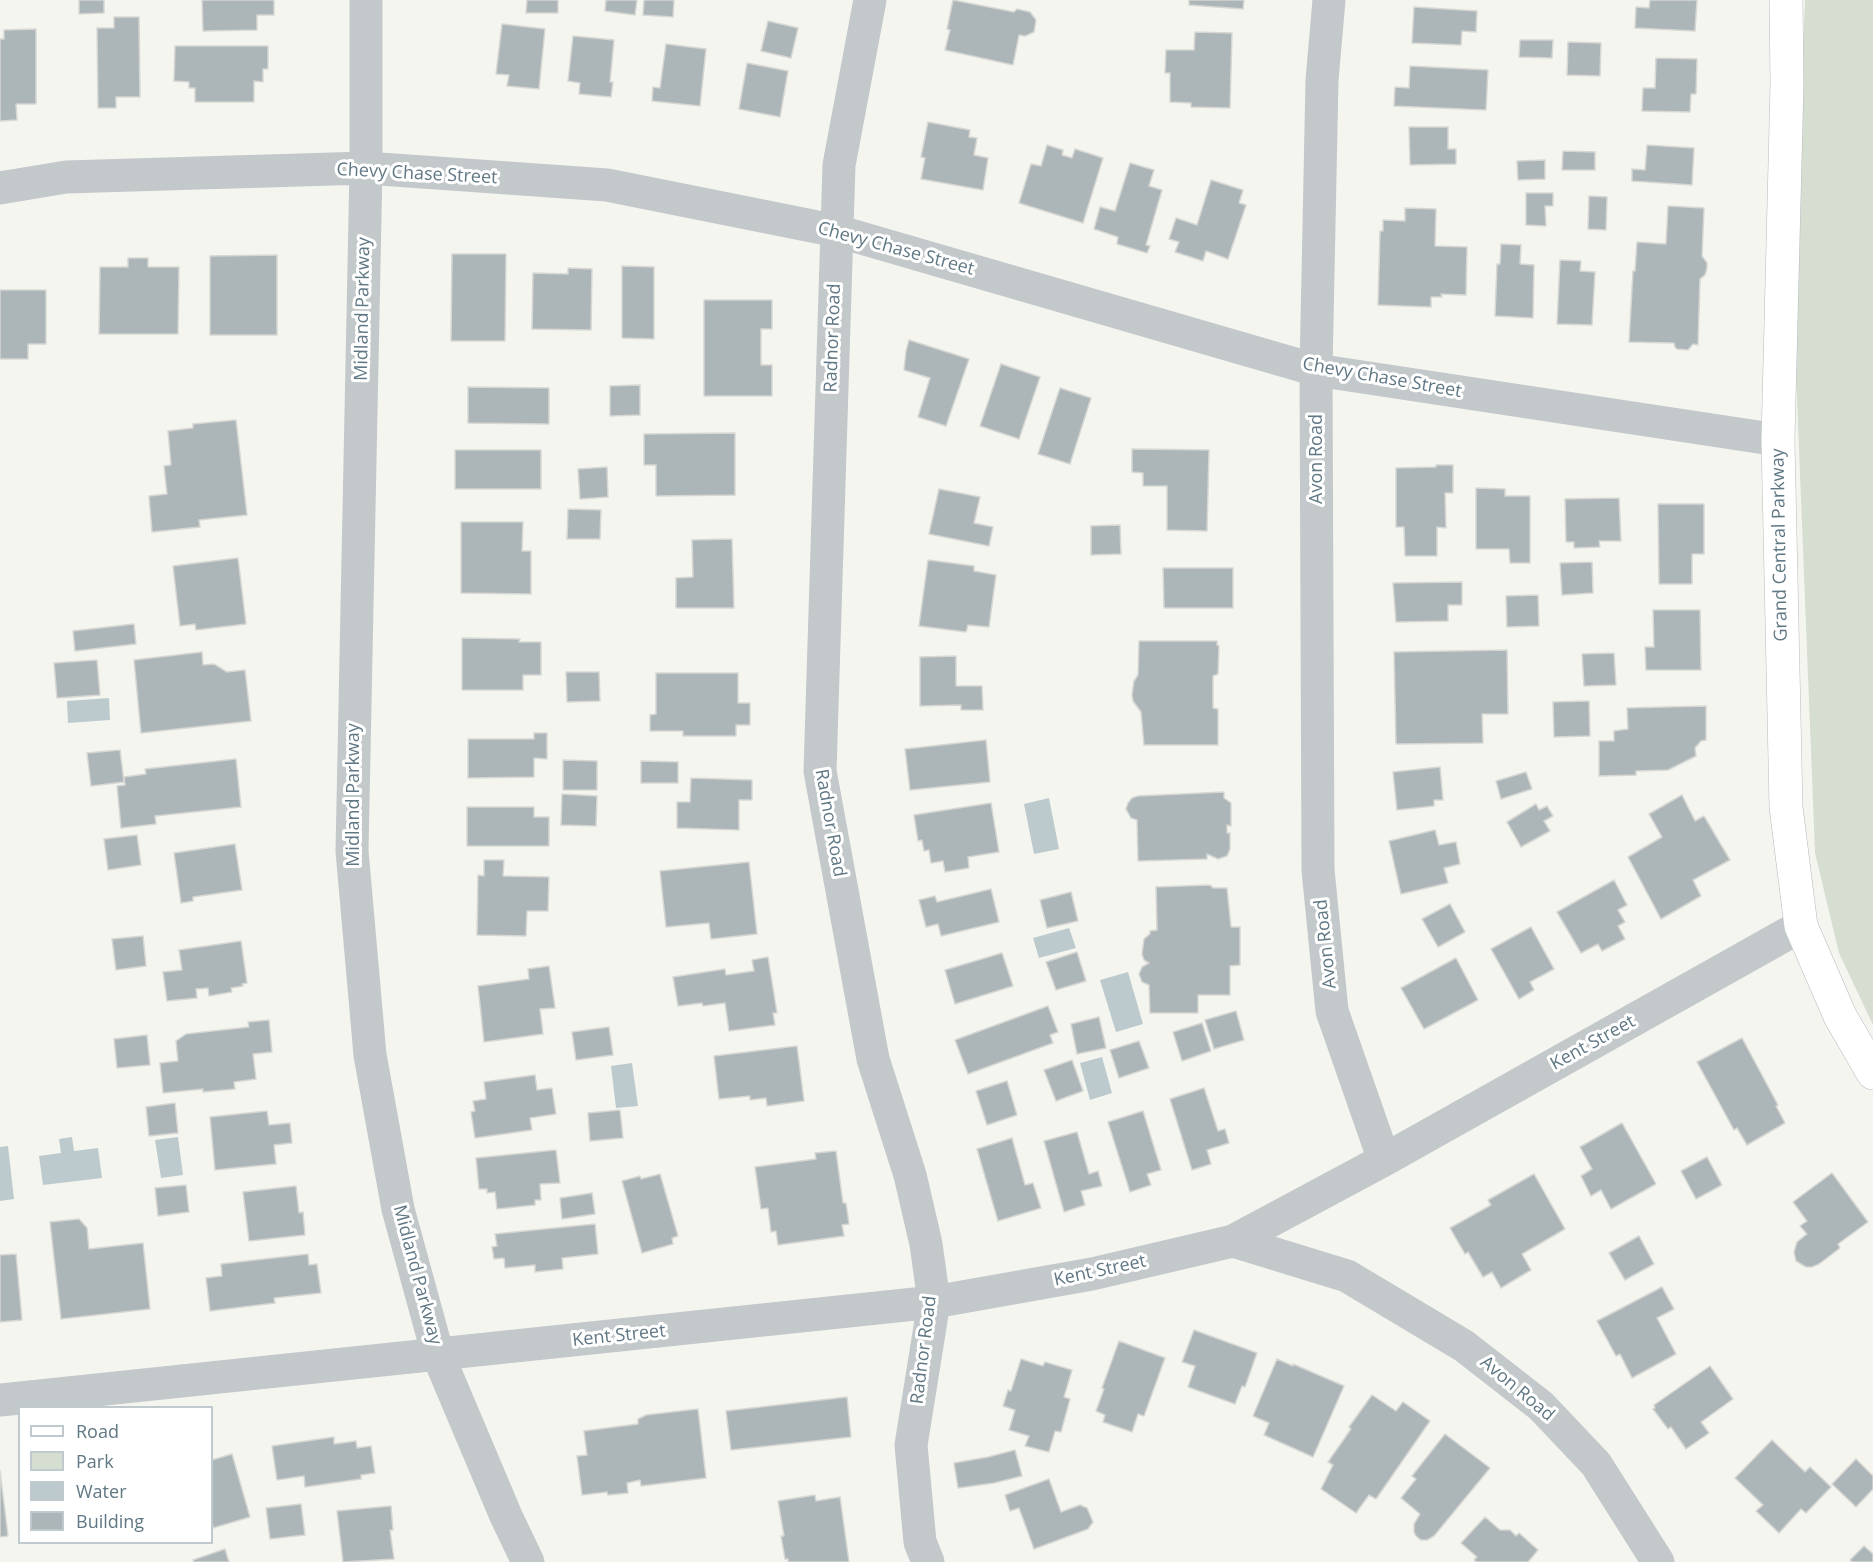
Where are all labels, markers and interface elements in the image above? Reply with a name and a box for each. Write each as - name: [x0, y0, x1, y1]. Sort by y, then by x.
- street label: Chevy Chase Street: [336, 159, 498, 189]
- street label: Chevy Chase Street: [815, 218, 977, 280]
- street label: Midland Parkway: [351, 237, 375, 381]
- street label: Radnor Road: [820, 283, 846, 393]
- street label: Chevy Chase Street: [1301, 353, 1463, 403]
- street label: Avon Road: [1306, 414, 1328, 504]
- street label: Grand Central Parkway: [1768, 448, 1792, 642]
- street label: Midland Parkway: [343, 723, 365, 867]
- street label: Radnor Road: [810, 767, 850, 879]
- street label: Avon Road: [1311, 898, 1341, 990]
- street label: Kent Street: [1547, 1011, 1639, 1075]
- street label: Midland Parkway: [388, 1203, 446, 1347]
- street label: Kent Street: [1052, 1251, 1148, 1291]
- street label: Radnor Road: [907, 1295, 941, 1405]
- street label: Kent Street: [571, 1320, 667, 1352]
- street label: Avon Road: [1476, 1352, 1558, 1426]
- legend: [18, 1406, 213, 1544]
- text: Road: [76, 1419, 119, 1443]
- text: Park: [76, 1449, 114, 1473]
- text: Water: [76, 1479, 127, 1503]
- text: Building: [76, 1509, 144, 1533]

